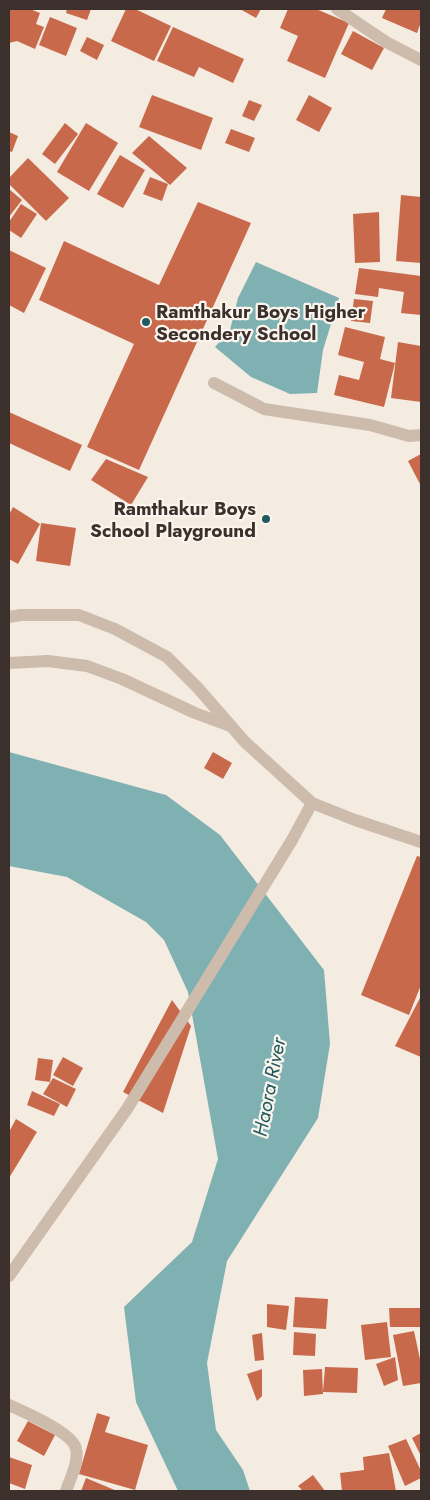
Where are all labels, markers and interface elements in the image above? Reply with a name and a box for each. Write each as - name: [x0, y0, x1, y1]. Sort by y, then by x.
- place label: Ramthakur Boys Higher Secondery School: [156, 298, 366, 347]
- marker: Ramthakur Boys Higher Secondery School: [140, 316, 152, 328]
- place label: Ramthakur Boys School Playground: [90, 495, 256, 544]
- marker: Ramthakur Boys School Playground: [260, 513, 272, 525]
- water label: Haora River: [246, 1034, 294, 1139]

